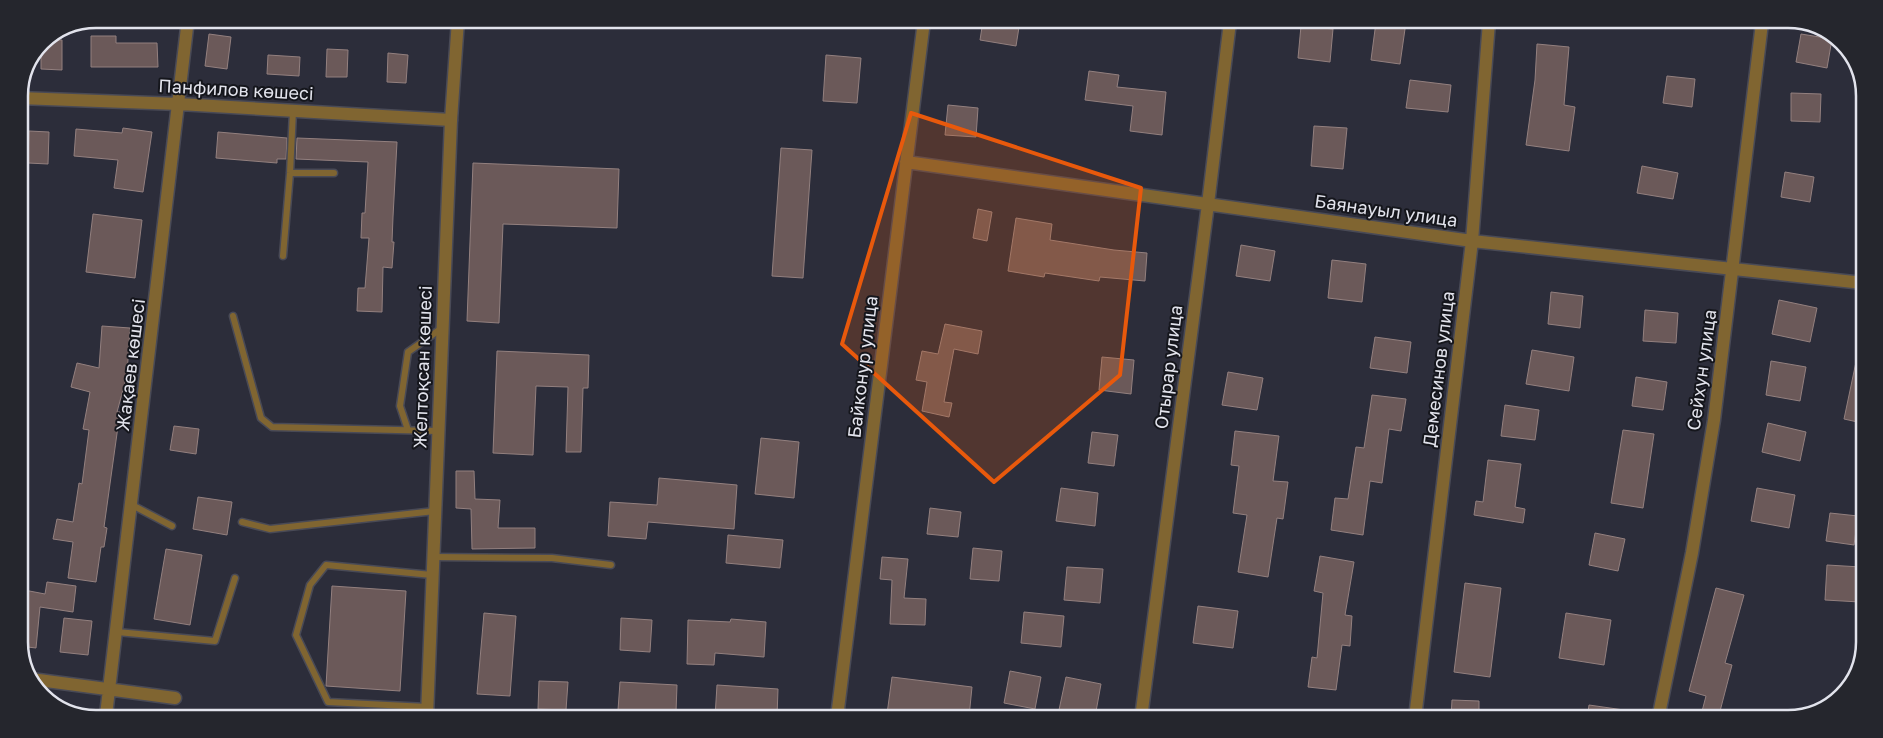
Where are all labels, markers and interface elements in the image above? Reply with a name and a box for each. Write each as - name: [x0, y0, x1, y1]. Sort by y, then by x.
- street label: Панфилов көшесі: [158, 74, 314, 104]
- street label: Баянауыл улица: [1313, 189, 1459, 231]
- street label: Желтоқсан көшесі: [408, 285, 436, 449]
- street label: Демесинов улица: [1418, 290, 1458, 448]
- street label: Байконур улица: [842, 294, 882, 439]
- street label: Жақаев көшесі: [111, 297, 149, 432]
- street label: Отырар улица: [1149, 304, 1187, 430]
- street label: Сейхун улица: [1682, 308, 1720, 432]

